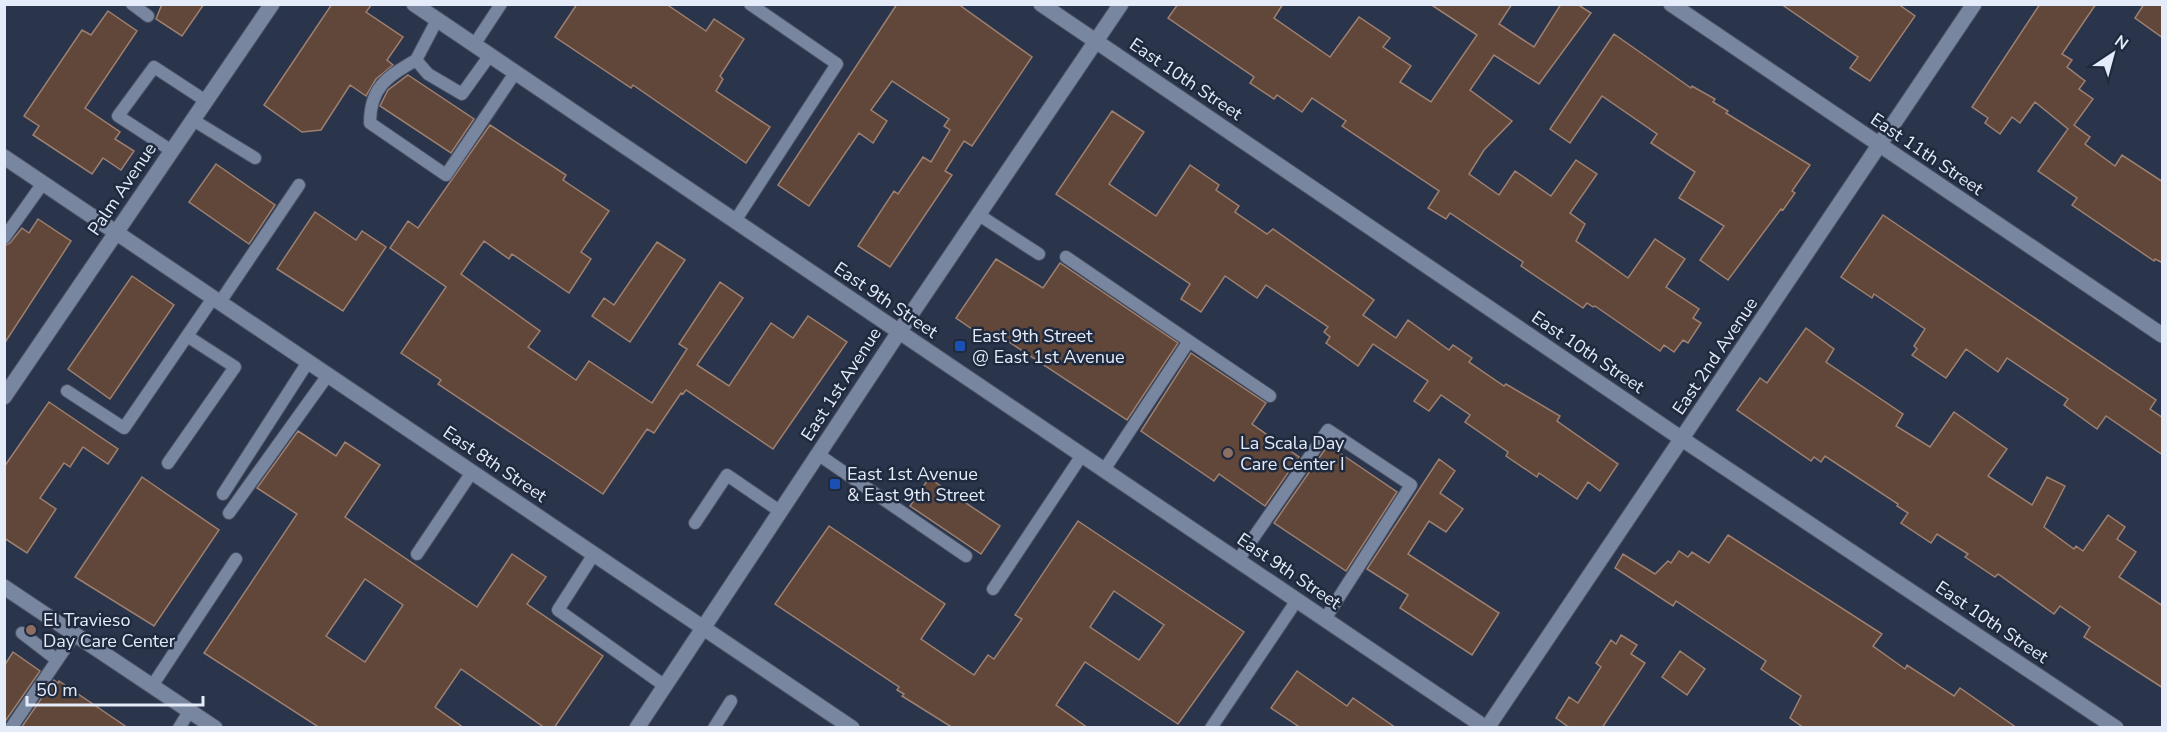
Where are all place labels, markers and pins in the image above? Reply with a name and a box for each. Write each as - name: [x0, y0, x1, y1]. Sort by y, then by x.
- place label: East 9th Street @ East 1st Avenue: [972, 324, 1125, 369]
- marker: East 9th Street @ East 1st Avenue: [953, 339, 967, 353]
- place label: La Scala Day Care Center I: [1240, 431, 1345, 476]
- marker: La Scala Day Care Center I: [1221, 446, 1235, 460]
- place label: East 1st Avenue & East 9th Street: [847, 462, 985, 507]
- marker: East 1st Avenue & East 9th Street: [828, 477, 842, 491]
- place label: El Travieso Day Care Center: [43, 608, 176, 653]
- marker: El Travieso Day Care Center: [24, 623, 38, 637]

